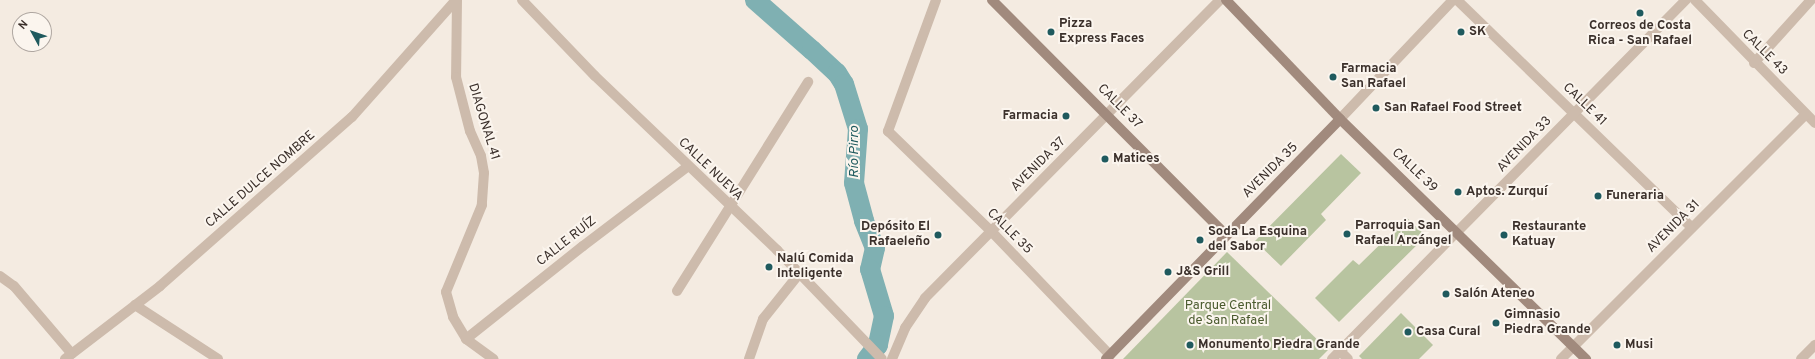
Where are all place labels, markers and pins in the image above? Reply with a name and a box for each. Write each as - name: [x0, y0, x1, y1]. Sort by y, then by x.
- marker: Correos de Costa Rica - San Rafael: [1635, 8, 1645, 18]
- place label: Pizza Express Faces: [1059, 17, 1144, 48]
- place label: Correos de Costa Rica - San Rafael: [1588, 19, 1692, 50]
- place label: SK: [1469, 24, 1486, 40]
- marker: Pizza Express Faces: [1046, 27, 1056, 37]
- marker: SK: [1456, 27, 1466, 37]
- place label: Farmacia San Rafael: [1341, 62, 1406, 93]
- marker: Farmacia San Rafael: [1328, 72, 1338, 82]
- place label: San Rafael Food Street: [1384, 100, 1522, 116]
- marker: San Rafael Food Street: [1371, 103, 1381, 113]
- place label: Farmacia: [1002, 108, 1058, 124]
- marker: Farmacia: [1061, 111, 1071, 121]
- place label: Matices: [1113, 151, 1160, 167]
- marker: Matices: [1100, 154, 1110, 164]
- place label: Aptos. Zurquí: [1466, 184, 1548, 200]
- marker: Aptos. Zurquí: [1453, 187, 1463, 197]
- place label: Funeraria: [1606, 188, 1664, 204]
- marker: Funeraria: [1593, 191, 1603, 201]
- place label: Parroquia San Rafael Arcángel: [1355, 219, 1452, 250]
- place label: Depósito El Rafaeleño: [861, 220, 930, 251]
- place label: Restaurante Katuay: [1512, 220, 1586, 251]
- place label: Soda La Esquina del Sabor: [1208, 225, 1307, 256]
- marker: Parroquia San Rafael Arcángel: [1342, 229, 1352, 239]
- marker: Depósito El Rafaeleño: [933, 230, 943, 240]
- marker: Restaurante Katuay: [1499, 230, 1509, 240]
- marker: Soda La Esquina del Sabor: [1195, 235, 1205, 245]
- place label: Nalú Comida Inteligente: [777, 252, 854, 283]
- marker: Nalú Comida Inteligente: [764, 262, 774, 272]
- place label: J&S Grill: [1176, 264, 1229, 280]
- marker: J&S Grill: [1163, 267, 1173, 277]
- place label: Salón Ateneo: [1454, 286, 1535, 302]
- marker: Salón Ateneo: [1441, 289, 1451, 299]
- place label: Gimnasio Piedra Grande: [1504, 308, 1591, 339]
- marker: Gimnasio Piedra Grande: [1491, 318, 1501, 328]
- place label: Casa Cural: [1416, 324, 1481, 340]
- marker: Casa Cural: [1403, 327, 1413, 337]
- place label: Monumento Piedra Grande: [1198, 337, 1360, 353]
- place label: Musi: [1625, 337, 1653, 353]
- marker: Monumento Piedra Grande: [1185, 340, 1195, 350]
- marker: Musi: [1612, 340, 1622, 350]

